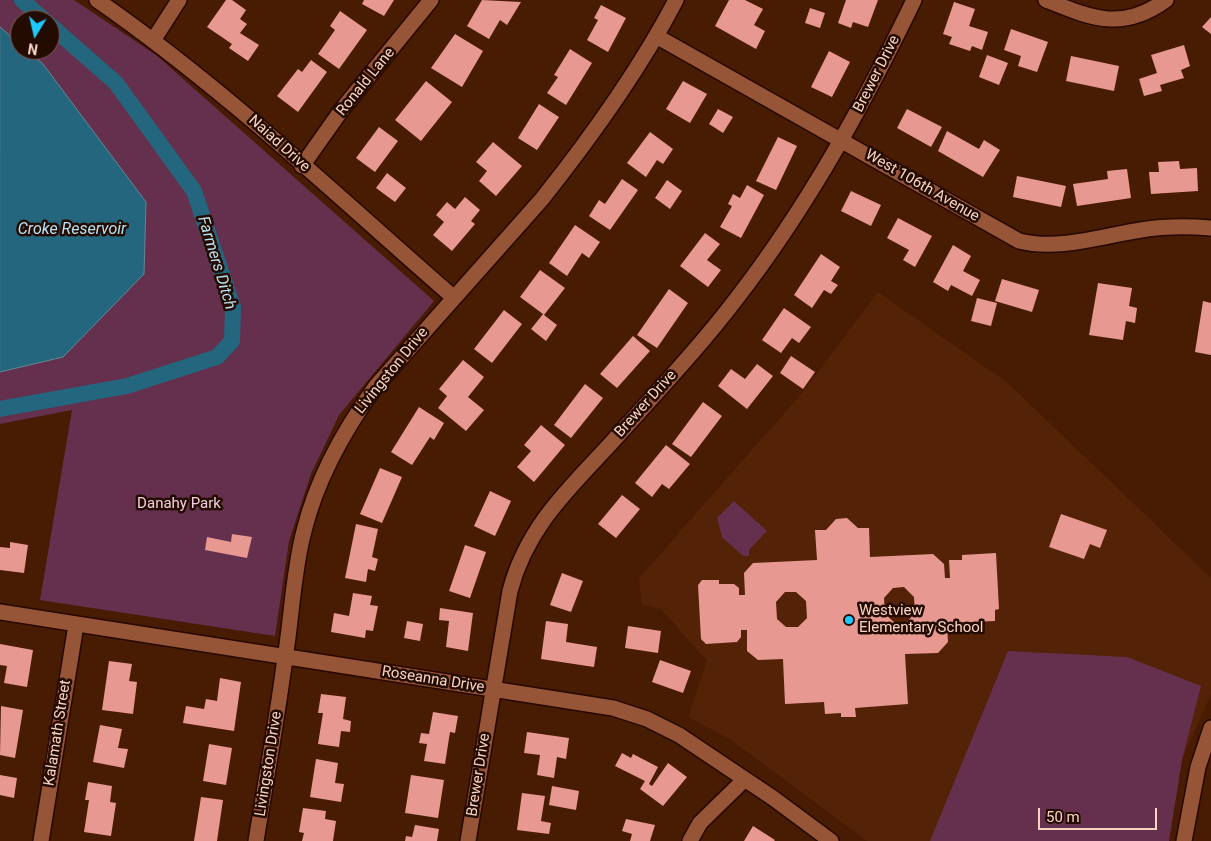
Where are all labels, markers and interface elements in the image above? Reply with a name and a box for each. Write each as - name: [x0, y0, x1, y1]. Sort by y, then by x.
- north arrow: [10, 10, 60, 60]
- street label: Brewer Drive: [850, 33, 904, 115]
- text: N: [27, 40, 39, 58]
- street label: Ronald Lane: [333, 44, 399, 120]
- street label: Naiad Drive: [245, 112, 313, 176]
- street label: West 106th Avenue: [862, 146, 982, 226]
- water label: Farmers Ditch: [193, 214, 239, 312]
- water label: Croke Reservoir: [18, 220, 126, 240]
- street label: Livingston Drive: [352, 324, 432, 418]
- street label: Brewer Drive: [611, 367, 681, 441]
- park label: Danahy Park: [137, 495, 221, 513]
- place label: Westview Elementary School: [859, 602, 983, 637]
- marker: Westview Elementary School: [843, 614, 855, 626]
- street label: Roseanna Drive: [380, 663, 486, 697]
- street label: Kalamath Street: [41, 679, 75, 787]
- street label: Livingston Drive: [252, 710, 286, 818]
- street label: Brewer Drive: [464, 732, 494, 818]
- scale bar: [1041, 798, 1160, 830]
- text: 50 m: [1046, 808, 1080, 826]

